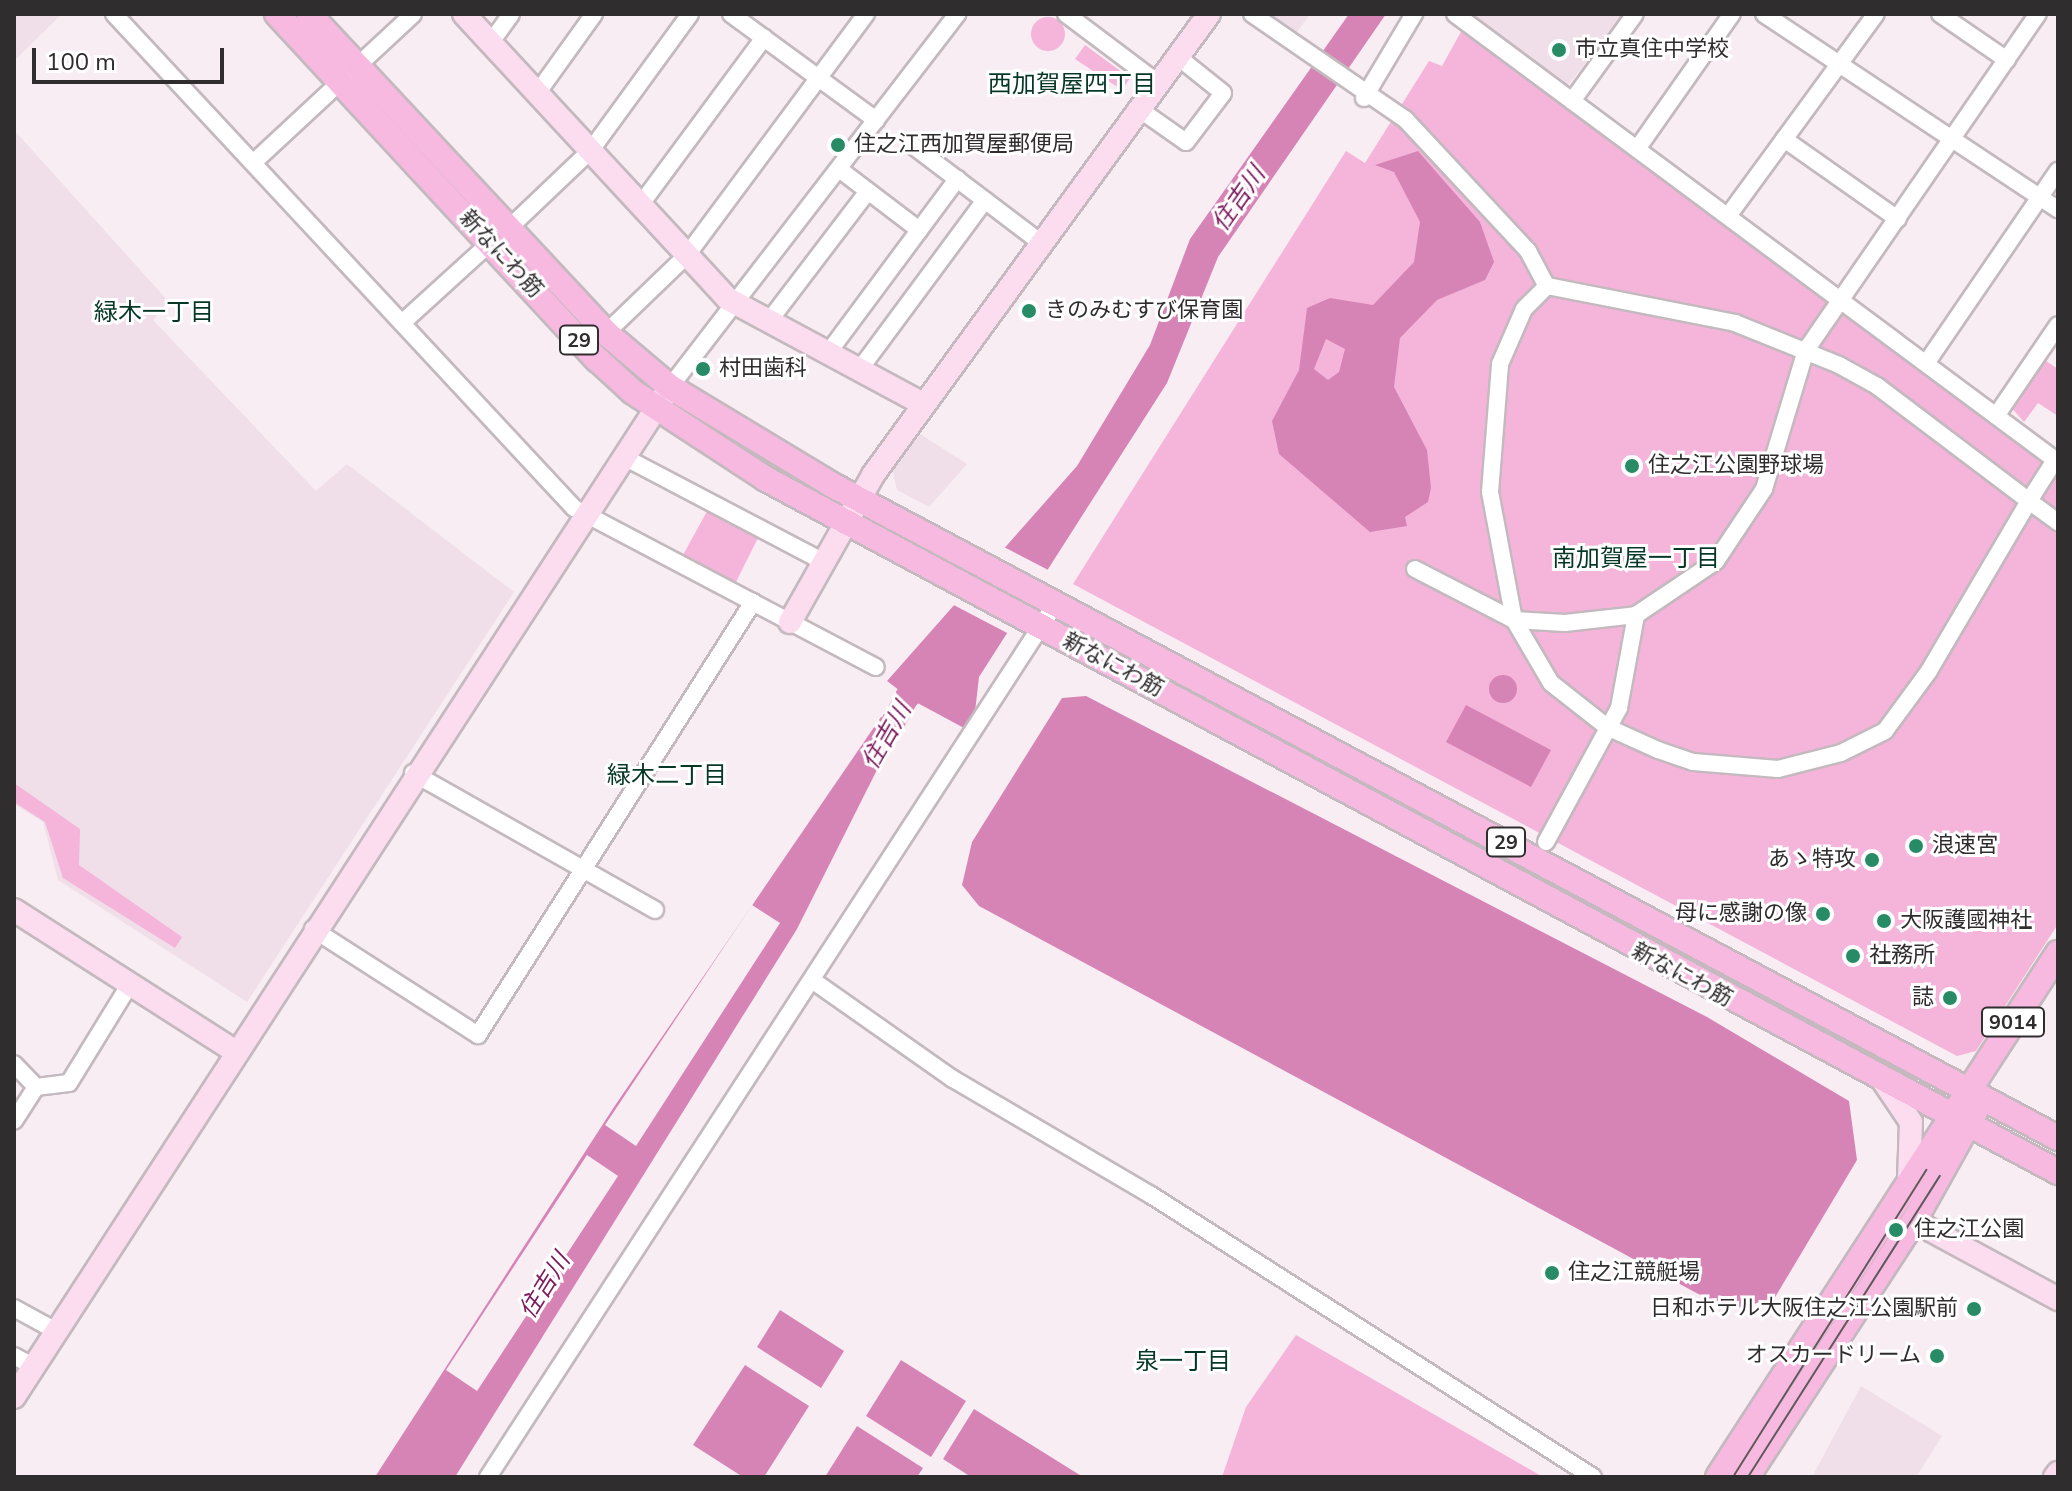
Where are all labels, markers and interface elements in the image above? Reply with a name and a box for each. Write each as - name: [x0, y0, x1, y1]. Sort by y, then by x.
- scale bar: [36, 32, 228, 82]
- place label: 市立真住中学校: [1575, 37, 1729, 63]
- marker: 市立真住中学校: [1550, 41, 1568, 59]
- text: 100 m: [46, 46, 116, 78]
- district label: 西加賀屋四丁目: [988, 71, 1156, 99]
- place label: 住之江西加賀屋郵便局: [854, 132, 1074, 158]
- marker: 住之江西加賀屋郵便局: [829, 136, 847, 154]
- water label: 住吉川: [1207, 161, 1271, 237]
- street label: 新なにわ筋: [454, 205, 548, 303]
- place label: きのみむすび保育園: [1045, 298, 1243, 324]
- district label: 緑木一丁目: [94, 299, 214, 327]
- marker: きのみむすび保育園: [1020, 302, 1038, 320]
- road number: 29: [559, 324, 599, 356]
- place label: 村田歯科: [719, 356, 807, 382]
- marker: 村田歯科: [694, 360, 712, 378]
- place label: 住之江公園野球場: [1648, 453, 1824, 479]
- marker: 住之江公園野球場: [1623, 457, 1641, 475]
- district label: 南加賀屋一丁目: [1552, 545, 1720, 573]
- street label: 新なにわ筋: [1058, 628, 1168, 702]
- water label: 住吉川: [857, 698, 917, 774]
- district label: 緑木二丁目: [607, 762, 727, 790]
- road number: 29: [1486, 826, 1526, 858]
- place label: 浪速宮: [1932, 833, 1998, 859]
- marker: 浪速宮: [1907, 837, 1925, 855]
- place label: あゝ特攻: [1768, 847, 1856, 873]
- marker: あゝ特攻: [1863, 851, 1881, 869]
- place label: 母に感謝の像: [1675, 901, 1807, 927]
- marker: 母に感謝の像: [1814, 905, 1832, 923]
- place label: 大阪護國神社: [1900, 908, 2032, 934]
- marker: 大阪護國神社: [1875, 912, 1893, 930]
- street label: 新なにわ筋: [1627, 938, 1737, 1012]
- place label: 社務所: [1869, 943, 1935, 969]
- marker: 社務所: [1844, 947, 1862, 965]
- place label: 誌: [1912, 985, 1934, 1011]
- marker: 誌: [1941, 989, 1959, 1007]
- road number: 9014: [1981, 1006, 2045, 1038]
- place label: 住之江公園: [1914, 1217, 2024, 1243]
- marker: 住之江公園: [1885, 1219, 1907, 1241]
- water label: 住吉川: [514, 1248, 576, 1324]
- place label: 住之江競艇場: [1568, 1260, 1700, 1286]
- marker: 住之江競艇場: [1543, 1264, 1561, 1282]
- place label: 日和ホテル大阪住之江公園駅前: [1650, 1296, 1958, 1322]
- marker: 日和ホテル大阪住之江公園駅前: [1965, 1300, 1983, 1318]
- place label: オスカードリーム: [1745, 1343, 1921, 1369]
- marker: オスカードリーム: [1928, 1347, 1946, 1365]
- district label: 泉一丁目: [1135, 1348, 1231, 1376]

